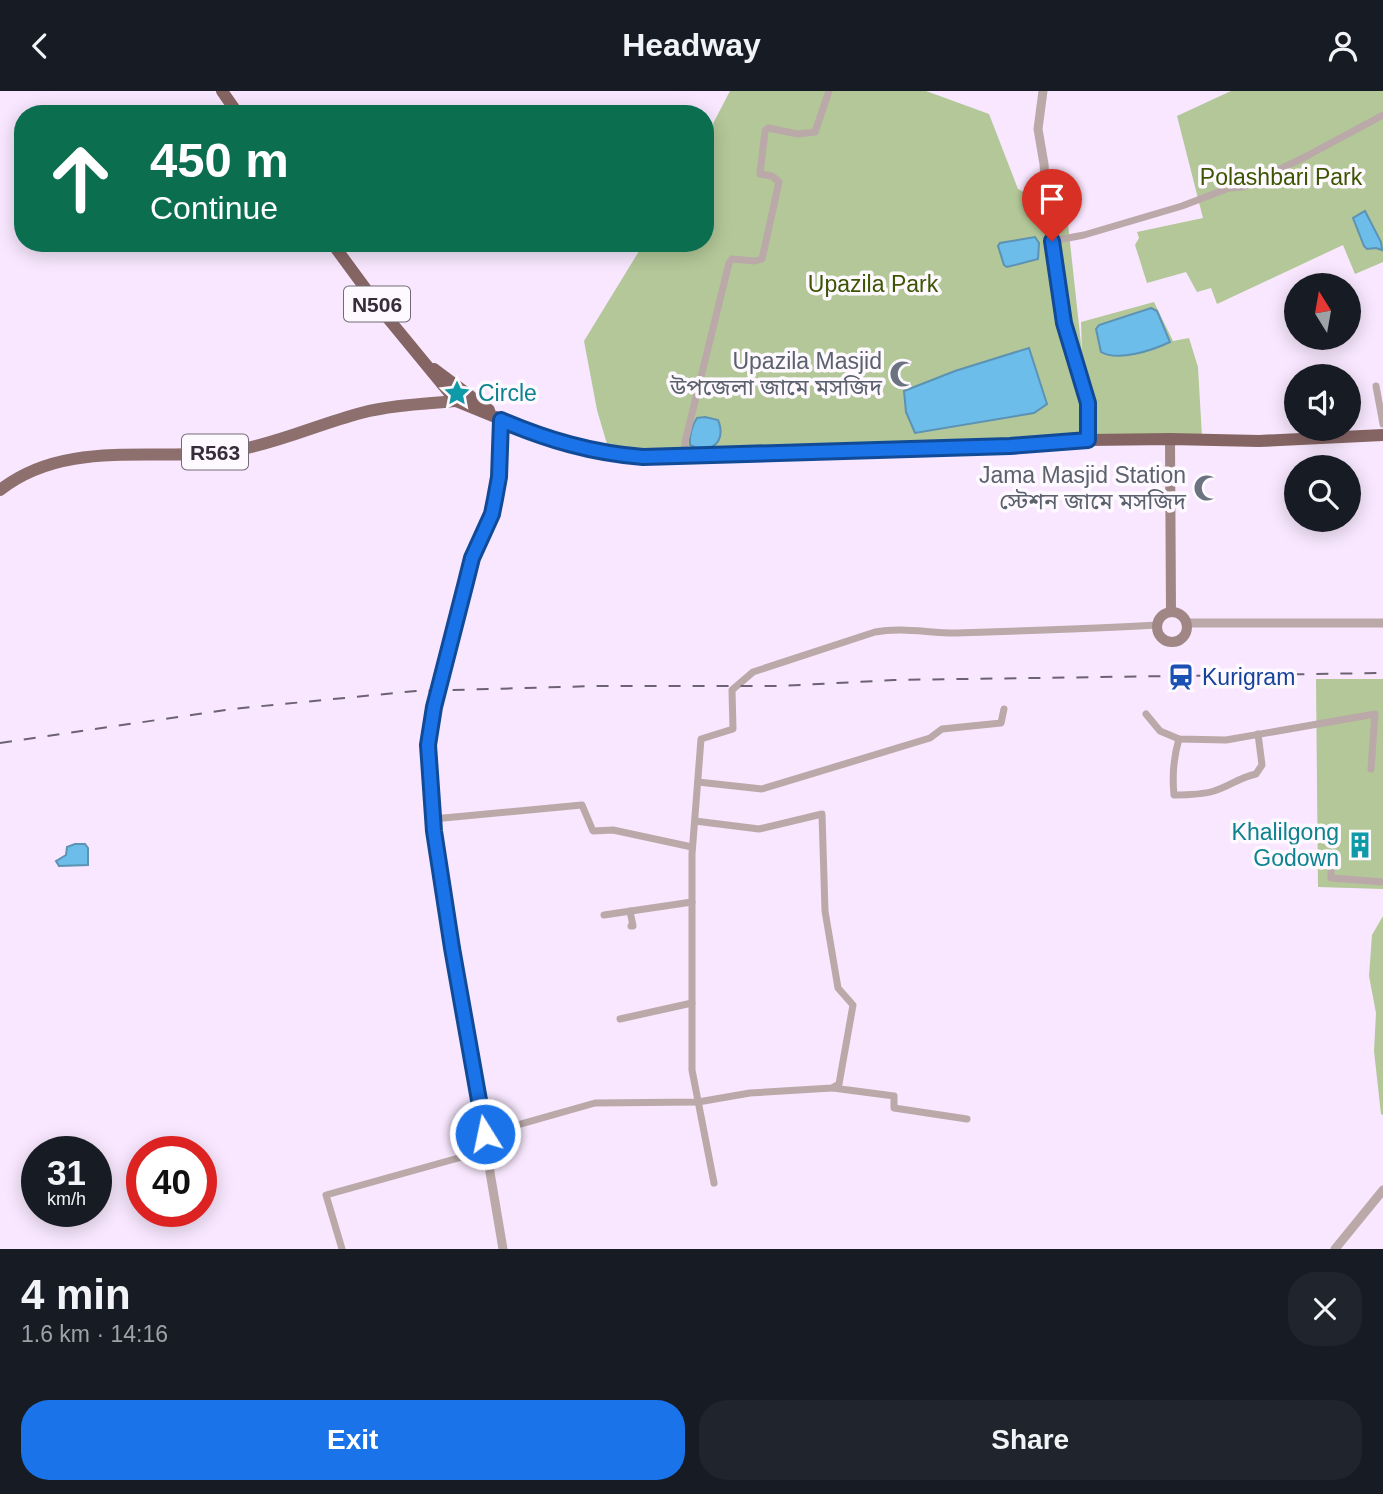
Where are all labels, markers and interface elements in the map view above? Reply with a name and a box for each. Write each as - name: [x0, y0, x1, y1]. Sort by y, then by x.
- icon: back: [21, 27, 59, 65]
- text: Headway: [622, 27, 761, 63]
- icon: person: [1324, 27, 1362, 65]
- icon: ahead: [35, 133, 126, 224]
- text: 450 m: [150, 133, 289, 187]
- park label: Polashbari Park: [1200, 164, 1363, 190]
- pin: [1022, 169, 1082, 241]
- icon: arrive: [1033, 180, 1071, 218]
- text: Continue: [150, 190, 278, 226]
- park label: Upazila Park: [808, 271, 939, 297]
- north arrow: [1284, 273, 1362, 350]
- map controls: [1284, 273, 1361, 532]
- road number: N506: [344, 287, 410, 321]
- place label: Upazila Masjid উপজেলা জামে মসজিদ: [669, 348, 882, 400]
- mosque icon: Upazila Masjid উপজেলা জামে মসজিদ: [888, 359, 918, 389]
- button: sound: [1284, 364, 1361, 441]
- place icon: Circle: [442, 378, 472, 408]
- place label: Circle: [478, 380, 537, 406]
- road number: R563: [182, 435, 248, 469]
- button: search: [1284, 455, 1361, 532]
- place label: Jama Masjid Station স্টেশন জামে মসজিদ: [979, 462, 1186, 514]
- mosque icon: Jama Masjid Station স্টেশন জামে মসজিদ: [1192, 473, 1222, 503]
- station icon: Kurigram: [1166, 662, 1196, 692]
- place label: Kurigram: [1202, 664, 1295, 690]
- place label: Khalilgong Godown: [1232, 819, 1339, 871]
- building icon: Khalilgong Godown: [1345, 830, 1375, 860]
- position arrow: [448, 1097, 522, 1171]
- speed limit sign: 40: [126, 1136, 217, 1227]
- text: 31: [47, 1153, 86, 1192]
- text: km/h: [47, 1189, 86, 1209]
- text: 4 min: [21, 1271, 131, 1318]
- button: close: [1288, 1272, 1362, 1346]
- text: 1.6 km · 14:16: [21, 1321, 168, 1347]
- button: Exit: [21, 1400, 685, 1480]
- button: Share: [699, 1400, 1362, 1480]

